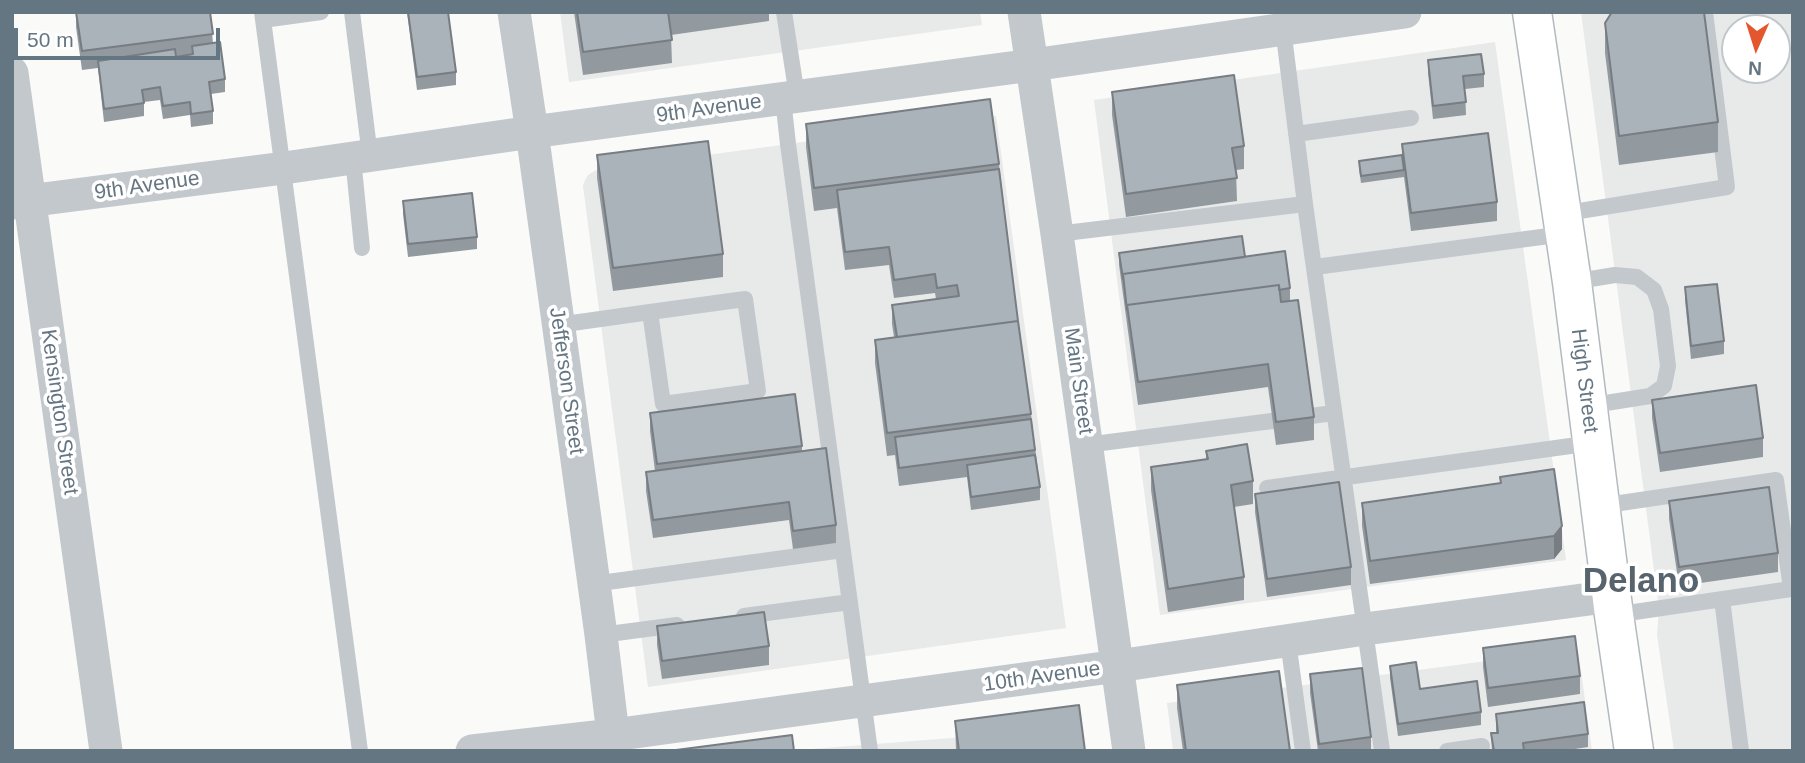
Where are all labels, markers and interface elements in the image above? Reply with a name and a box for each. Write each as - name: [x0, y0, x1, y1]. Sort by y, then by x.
- scale bar: [18, 14, 224, 58]
- north arrow: [1721, 14, 1791, 84]
- text: 50 m: [27, 28, 74, 51]
- text: N: [1748, 58, 1762, 79]
- street label: 9th Avenue: [655, 89, 763, 129]
- street label: 9th Avenue: [93, 166, 201, 206]
- street label: Jefferson Street: [543, 306, 589, 456]
- street label: Main Street: [1058, 326, 1098, 436]
- street label: High Street: [1565, 327, 1603, 435]
- street label: Kensington Street: [35, 328, 83, 496]
- district label: Delano: [1583, 561, 1699, 603]
- street label: 10th Avenue: [982, 656, 1102, 698]

